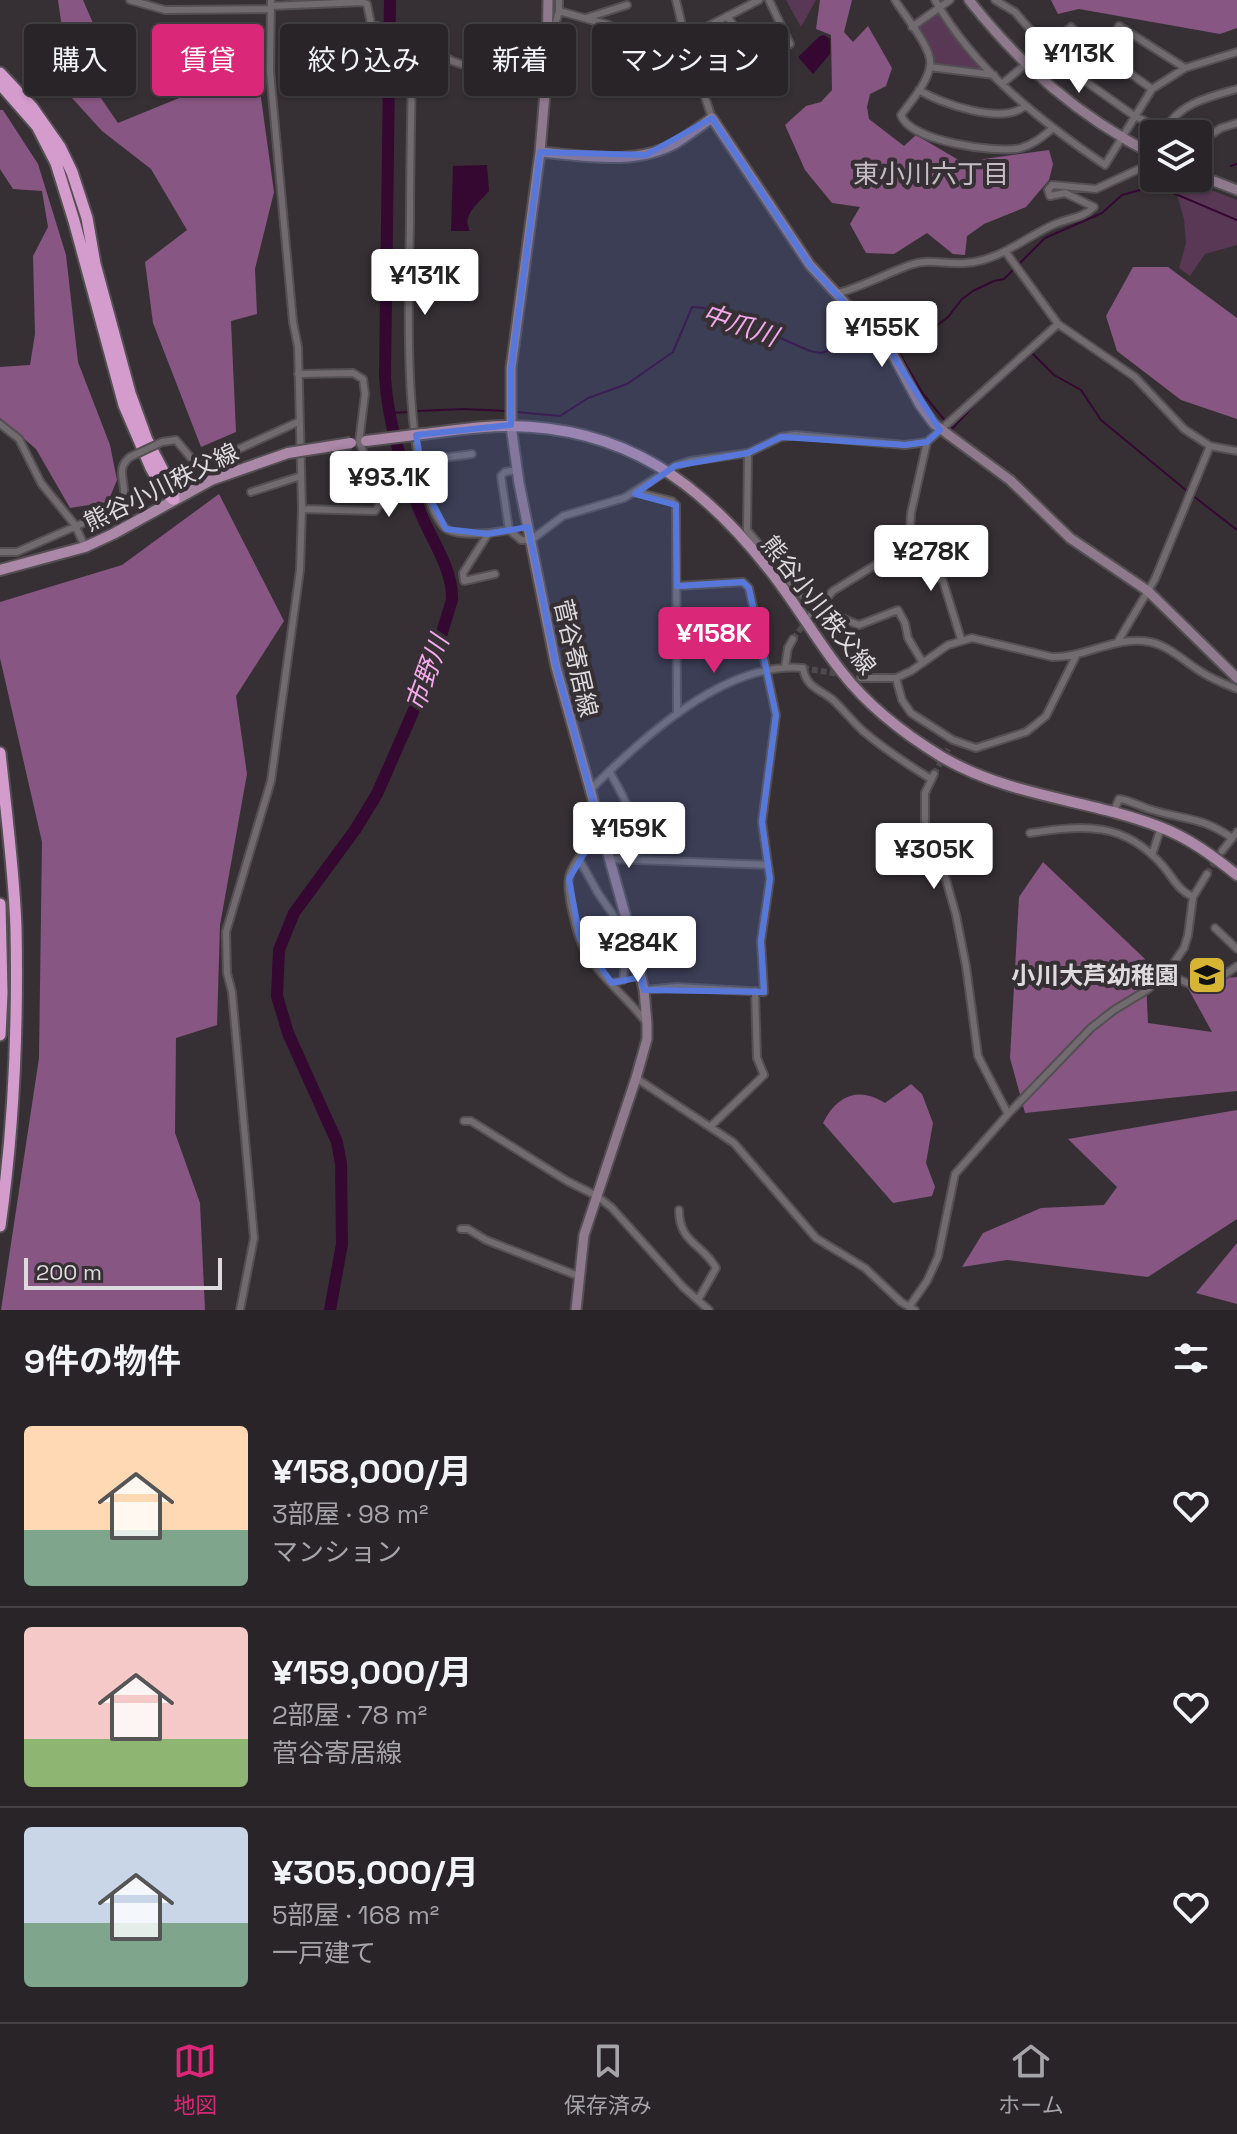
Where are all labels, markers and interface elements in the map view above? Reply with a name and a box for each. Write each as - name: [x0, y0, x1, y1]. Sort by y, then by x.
- chip: 購入: [24, 24, 136, 96]
- chip: 賃貸: [152, 24, 264, 96]
- chip: 絞り込み: [280, 24, 448, 96]
- chip: 新着: [464, 24, 576, 96]
- chip: マンション: [592, 24, 788, 96]
- pin: ¥113K: [1023, 27, 1135, 95]
- text: ¥113K: [1043, 36, 1115, 70]
- map controls: [1140, 120, 1212, 192]
- button: layers: [1140, 120, 1212, 192]
- district label: 東小川六丁目: [853, 157, 1009, 191]
- pin: ¥131K: [369, 249, 481, 317]
- text: ¥131K: [389, 258, 461, 292]
- water label: 中爪川: [698, 296, 785, 355]
- pin: ¥155K: [826, 301, 938, 369]
- text: ¥155K: [844, 310, 920, 344]
- street label: 熊谷小川秩父線: [79, 436, 243, 538]
- pin: ¥93.1K: [324, 451, 454, 519]
- text: ¥93.1K: [348, 460, 430, 494]
- pin: ¥278K: [875, 525, 987, 593]
- street label: 熊谷小川秩父線: [755, 529, 883, 681]
- text: ¥278K: [892, 534, 970, 568]
- street label: 菅谷寄居線: [547, 596, 605, 720]
- pin: ¥158K: [658, 607, 770, 675]
- text: ¥158K: [676, 616, 752, 650]
- water label: 市野川: [398, 628, 457, 715]
- pin: ¥159K: [573, 802, 685, 870]
- text: ¥159K: [591, 811, 667, 845]
- pin: ¥305K: [878, 823, 990, 891]
- text: ¥305K: [894, 832, 974, 866]
- pin: ¥284K: [582, 916, 694, 984]
- text: ¥284K: [598, 925, 678, 959]
- school or university icon: 小川大芦幼稚園: [1186, 954, 1228, 996]
- place label: 小川大芦幼稚園: [1011, 960, 1179, 991]
- scale bar: [24, 1254, 222, 1290]
- text: 200 m: [36, 1258, 102, 1286]
- icon: filters: [1169, 1336, 1213, 1380]
- text: 9件の物件: [24, 1340, 181, 1383]
- text: ¥158,000/月: [272, 1450, 472, 1493]
- icon: home: [88, 1458, 184, 1554]
- icon: heart: [1169, 1484, 1213, 1528]
- text: 3部屋 · 98 m²: [272, 1497, 429, 1531]
- text: マンション: [272, 1535, 402, 1569]
- text: ¥159,000/月: [272, 1651, 472, 1694]
- icon: home: [88, 1659, 184, 1755]
- icon: heart: [1169, 1685, 1213, 1729]
- text: 2部屋 · 78 m²: [272, 1698, 427, 1732]
- text: 菅谷寄居線: [272, 1736, 402, 1770]
- text: ¥305,000/月: [272, 1851, 479, 1894]
- icon: home: [88, 1859, 184, 1955]
- icon: heart: [1169, 1885, 1213, 1929]
- text: 5部屋 · 168 m²: [272, 1898, 439, 1932]
- text: 一戸建て: [272, 1936, 376, 1970]
- tab: 地図: [173, 2039, 217, 2119]
- tab: 保存済み: [564, 2039, 652, 2119]
- tab: ホーム: [998, 2039, 1064, 2119]

